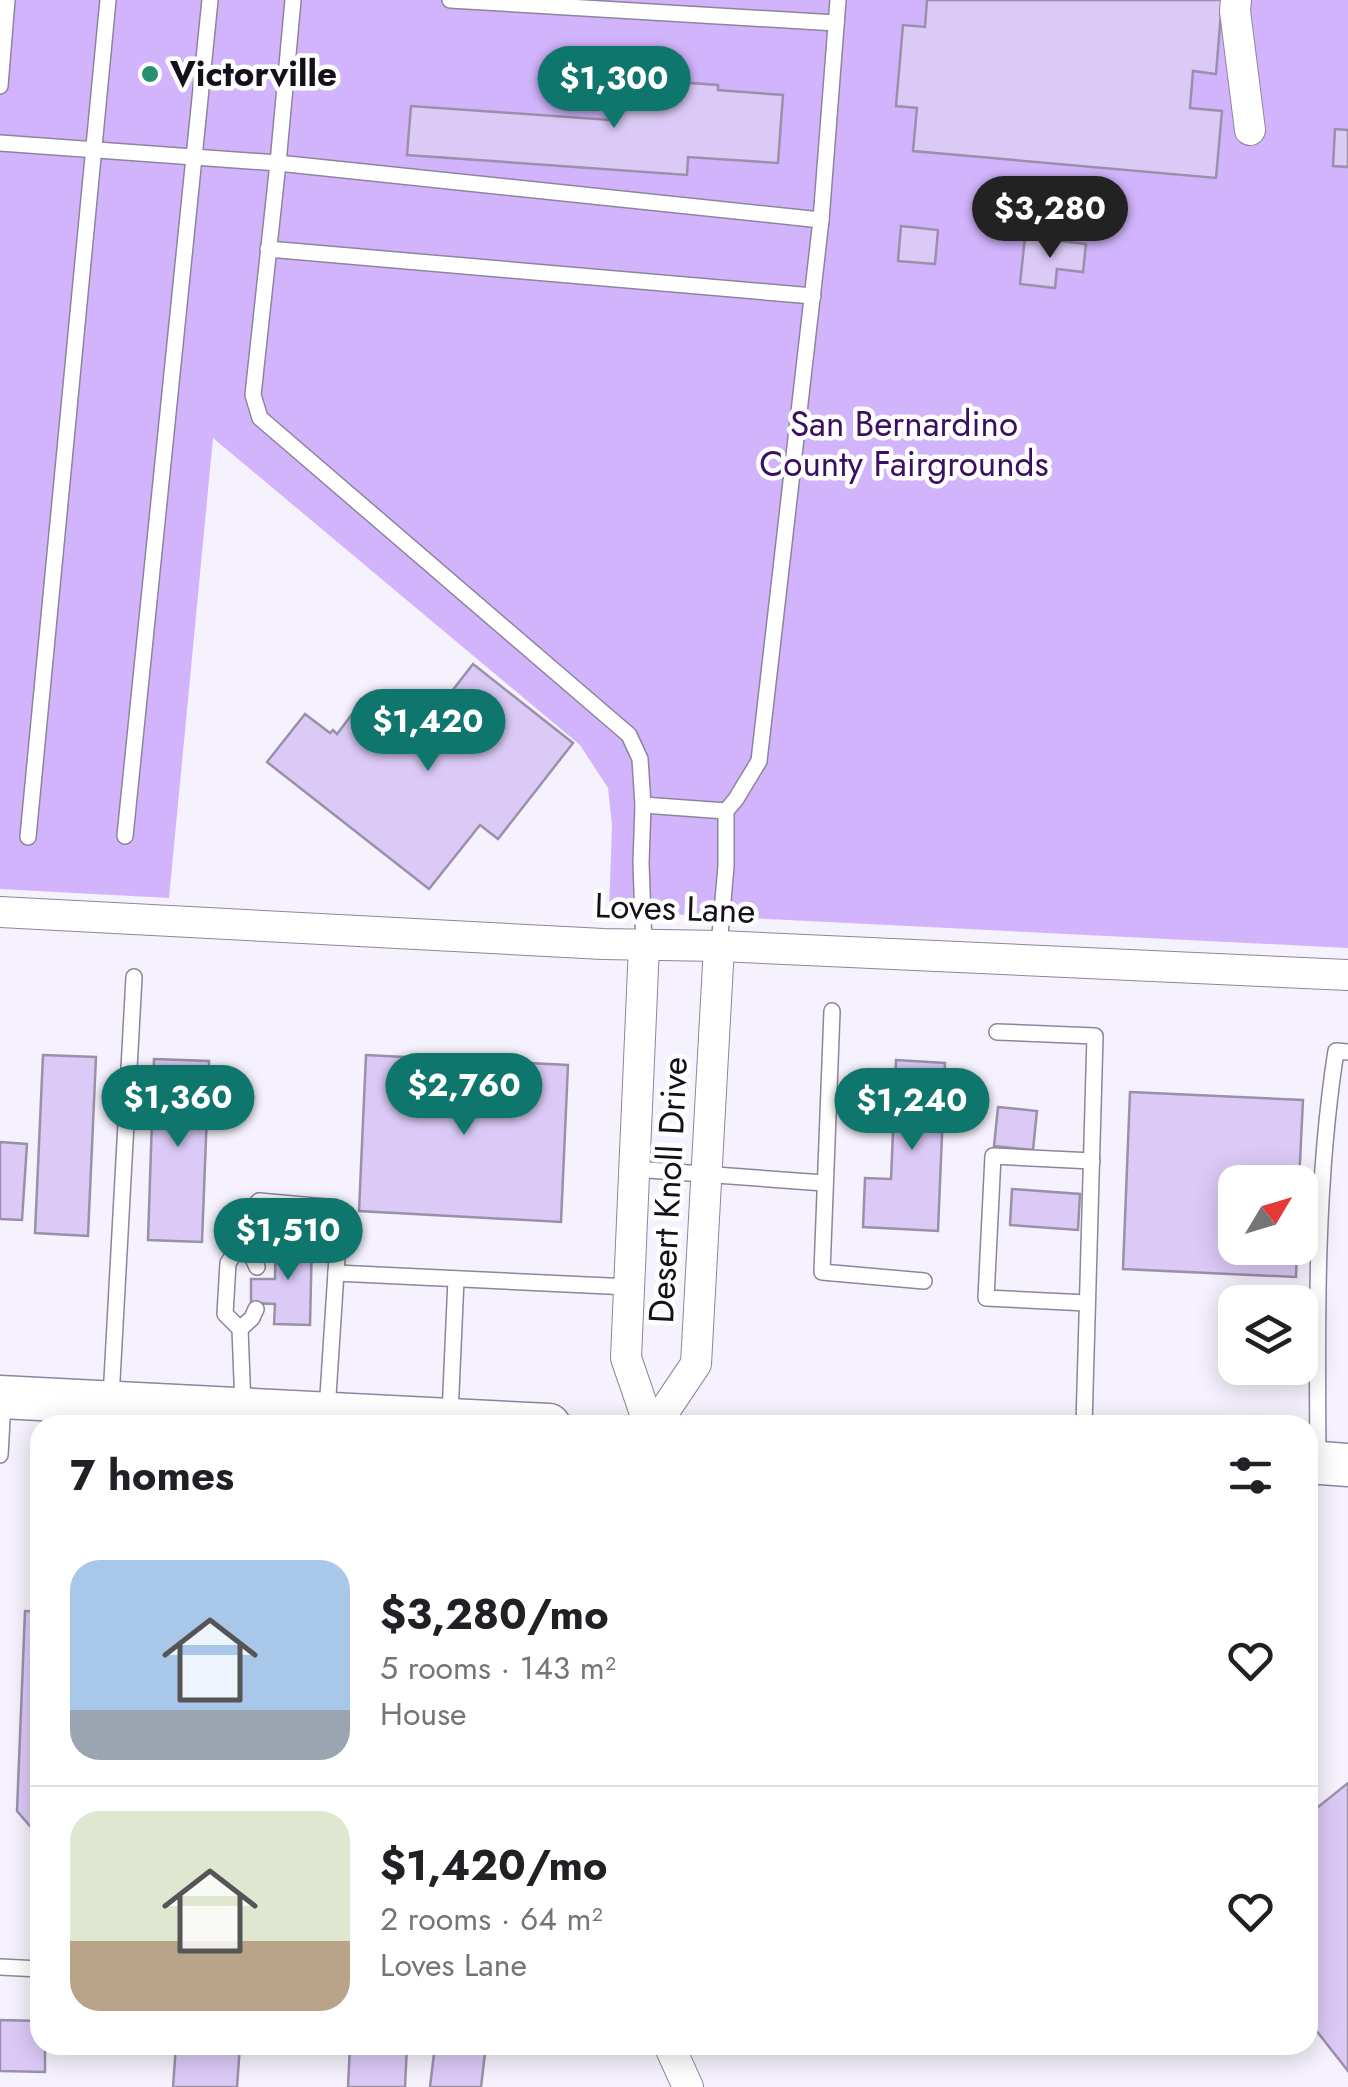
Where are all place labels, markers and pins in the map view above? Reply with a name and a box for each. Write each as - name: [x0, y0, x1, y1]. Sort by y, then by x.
- pin: $1,300: [533, 46, 695, 131]
- place label: Victorville: [169, 49, 337, 99]
- marker: Victorville: [139, 63, 161, 85]
- pin: $3,280: [969, 176, 1131, 261]
- pin: $1,420: [347, 689, 509, 774]
- pin: $2,760: [383, 1053, 545, 1138]
- pin: $1,360: [97, 1065, 259, 1150]
- pin: $1,240: [831, 1068, 993, 1153]
- pin: $1,510: [207, 1198, 369, 1283]

